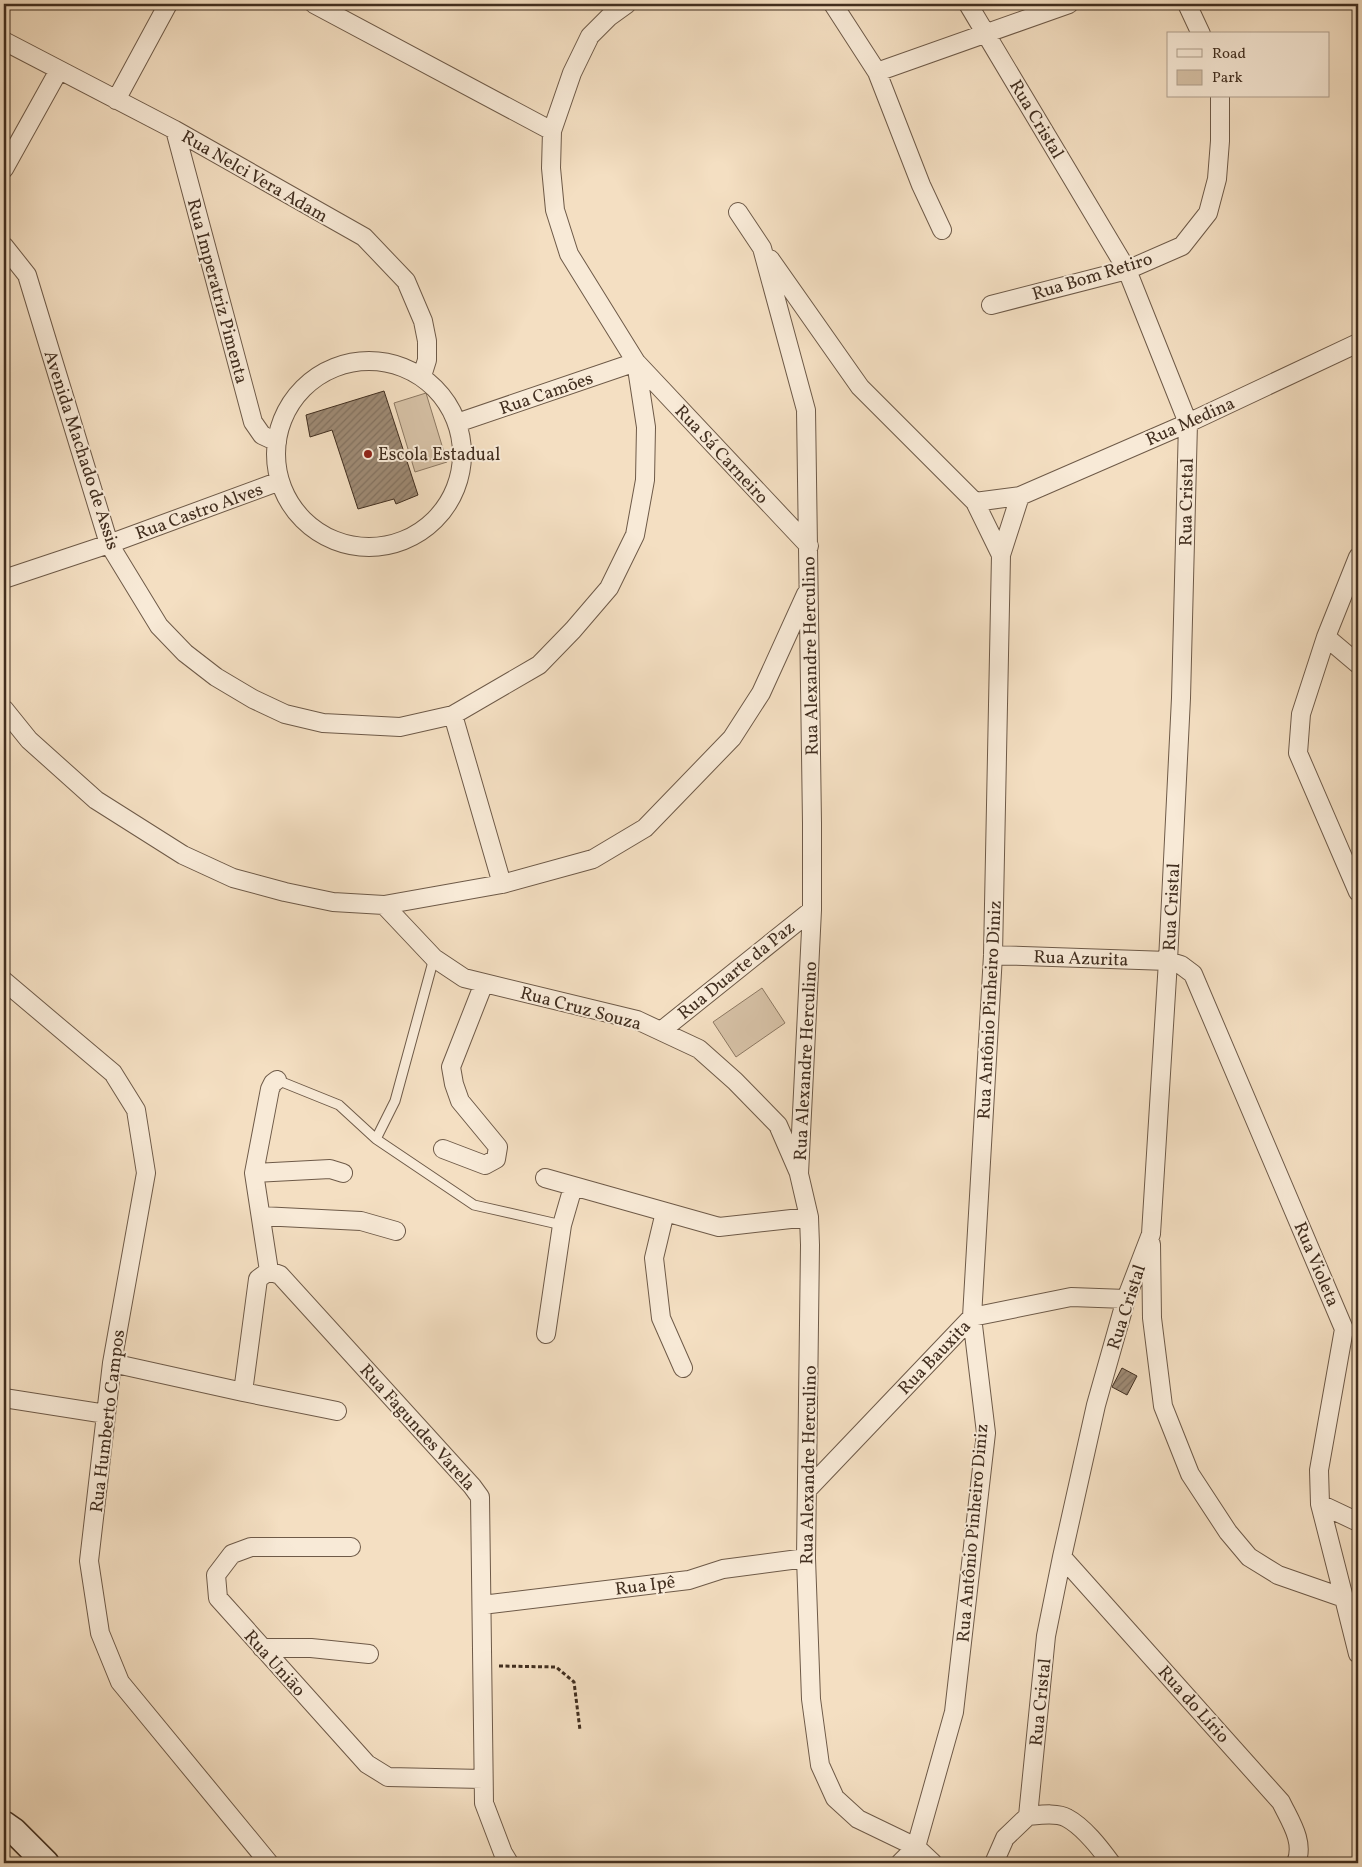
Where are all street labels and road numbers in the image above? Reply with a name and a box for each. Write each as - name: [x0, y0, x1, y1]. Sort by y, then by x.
- street label: Rua Cristal: [1002, 76, 1069, 164]
- street label: Rua Nelci Vera Adam: [176, 125, 332, 230]
- street label: Rua Imperatriz Pimenta: [180, 196, 253, 387]
- street label: Rua Bom Retiro: [1029, 247, 1156, 308]
- street label: Avenida Machado de Assis: [37, 348, 125, 553]
- street label: Rua Camões: [496, 367, 597, 422]
- street label: Rua Medina: [1142, 392, 1239, 453]
- street label: Rua Sá Carneiro: [668, 400, 774, 510]
- street label: Rua Cristal: [1174, 458, 1201, 546]
- street label: Rua Castro Alves: [132, 478, 267, 547]
- street label: Rua Alexandre Herculino: [797, 556, 826, 756]
- street label: Rua Cristal: [1158, 862, 1187, 952]
- street label: Rua Antônio Pinheiro Diniz: [972, 900, 1009, 1120]
- street label: Rua Duarte da Paz: [673, 916, 801, 1026]
- street label: Rua Azurita: [1033, 945, 1129, 974]
- street label: Rua Alexandre Herculino: [789, 961, 824, 1161]
- street label: Rua Cruz Souza: [517, 981, 644, 1038]
- street label: Rua Violeta: [1287, 1218, 1345, 1311]
- street label: Rua Cristal: [1102, 1262, 1153, 1353]
- street label: Rua Bauxita: [893, 1315, 977, 1401]
- street label: Rua Humberto Campos: [85, 1328, 132, 1514]
- street label: Rua Fagundes Varela: [353, 1359, 481, 1497]
- street label: Rua Alexandre Herculino: [795, 1365, 824, 1565]
- street label: Rua Antônio Pinheiro Diniz: [951, 1423, 996, 1643]
- street label: Rua Ipê: [614, 1570, 677, 1603]
- street label: Rua União: [237, 1625, 311, 1703]
- street label: Rua Cristal: [1024, 1657, 1059, 1747]
- street label: Rua do Lírio: [1151, 1661, 1234, 1749]

